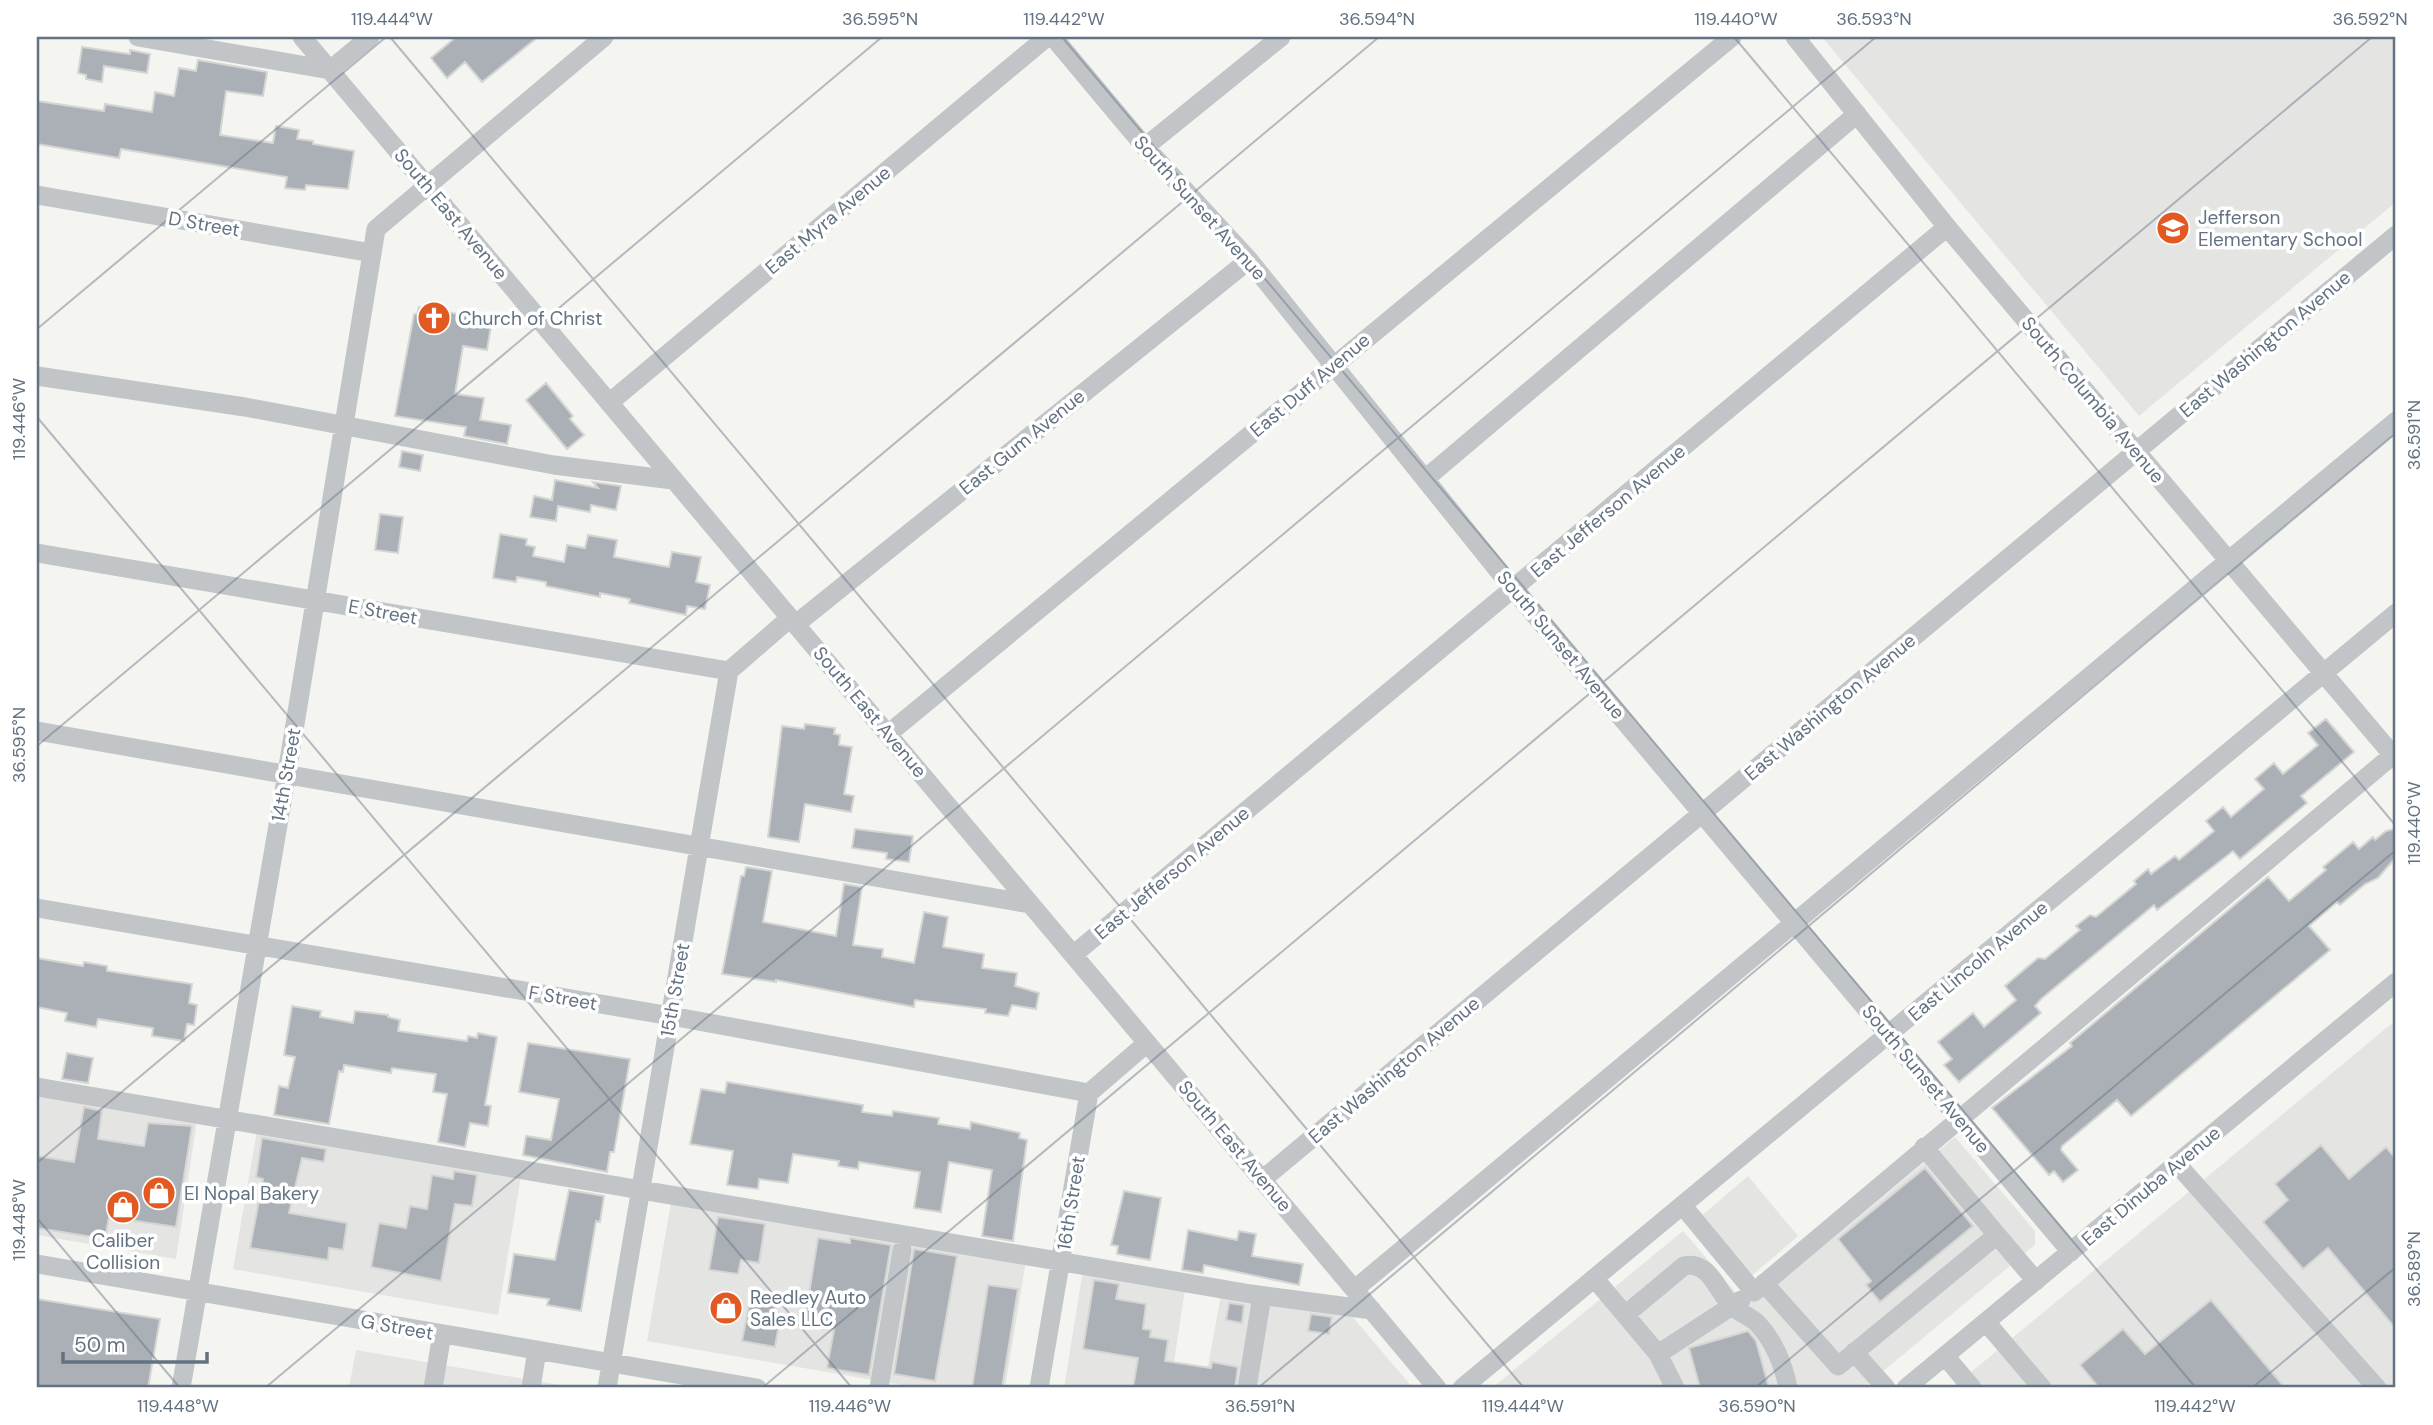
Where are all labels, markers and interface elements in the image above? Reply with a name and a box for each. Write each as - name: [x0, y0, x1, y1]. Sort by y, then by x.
- text: 119.444°W: [351, 7, 433, 31]
- text: 36.595°N: [842, 7, 918, 31]
- text: 119.442°W: [1023, 7, 1105, 31]
- text: 36.594°N: [1339, 7, 1415, 31]
- text: 119.440°W: [1694, 7, 1778, 31]
- text: 36.593°N: [1836, 7, 1912, 31]
- text: 36.592°N: [2332, 7, 2408, 31]
- street label: South Sunset Avenue: [1128, 130, 1272, 286]
- street label: South East Avenue: [389, 143, 513, 285]
- street label: East Myra Avenue: [760, 160, 896, 280]
- street label: D Street: [166, 205, 242, 243]
- place label: Jefferson Elementary School: [2198, 205, 2362, 252]
- school or university icon: Jefferson Elementary School: [2154, 209, 2192, 247]
- street label: East Washington Avenue: [2174, 265, 2356, 423]
- church icon: Church of Christ: [415, 299, 453, 337]
- place label: Church of Christ: [458, 306, 602, 331]
- street label: South Columbia Avenue: [2016, 312, 2170, 488]
- street label: East Duff Avenue: [1245, 327, 1375, 443]
- text: 119.446°W: [7, 378, 31, 460]
- street label: East Gum Avenue: [954, 384, 1090, 500]
- text: 36.591°N: [2402, 400, 2426, 470]
- street label: East Jefferson Avenue: [1525, 439, 1691, 583]
- street label: South Sunset Avenue: [1491, 566, 1631, 724]
- street label: E Street: [347, 594, 419, 630]
- street label: East Washington Avenue: [1739, 628, 1921, 786]
- street label: South East Avenue: [808, 641, 932, 783]
- text: 36.595°N: [7, 707, 31, 783]
- street label: 14th Street: [265, 726, 307, 824]
- text: 119.440°W: [2402, 781, 2426, 865]
- street label: East Jefferson Avenue: [1089, 801, 1255, 945]
- street label: East Lincoln Avenue: [1903, 895, 2053, 1027]
- street label: 15th Street: [654, 941, 696, 1039]
- street label: F Street: [527, 980, 599, 1016]
- street label: East Washington Avenue: [1303, 991, 1485, 1149]
- street label: South Sunset Avenue: [1856, 1000, 1996, 1158]
- street label: South East Avenue: [1173, 1075, 1297, 1217]
- street label: East Dinuba Avenue: [2076, 1121, 2226, 1251]
- street label: 16th Street: [1051, 1154, 1091, 1252]
- shop icon: El Nopal Bakery: [140, 1174, 178, 1212]
- text: 119.448°W: [7, 1179, 31, 1261]
- place label: El Nopal Bakery: [184, 1181, 319, 1206]
- shop icon: Caliber Collision: [104, 1188, 142, 1226]
- place label: Caliber Collision: [86, 1228, 160, 1275]
- text: 36.589°N: [2402, 1231, 2426, 1307]
- place label: Reedley Auto Sales LLC: [750, 1285, 866, 1332]
- shop icon: Reedley Auto Sales LLC: [707, 1289, 745, 1327]
- street label: G Street: [359, 1308, 435, 1346]
- scale bar: [63, 1320, 206, 1364]
- text: 50 m: [74, 1331, 125, 1359]
- text: 119.448°W: [137, 1394, 219, 1418]
- text: 119.446°W: [809, 1394, 891, 1418]
- text: 36.591°N: [1225, 1394, 1295, 1418]
- text: 119.444°W: [1482, 1394, 1564, 1418]
- text: 36.590°N: [1718, 1394, 1796, 1418]
- text: 119.442°W: [2154, 1394, 2236, 1418]

